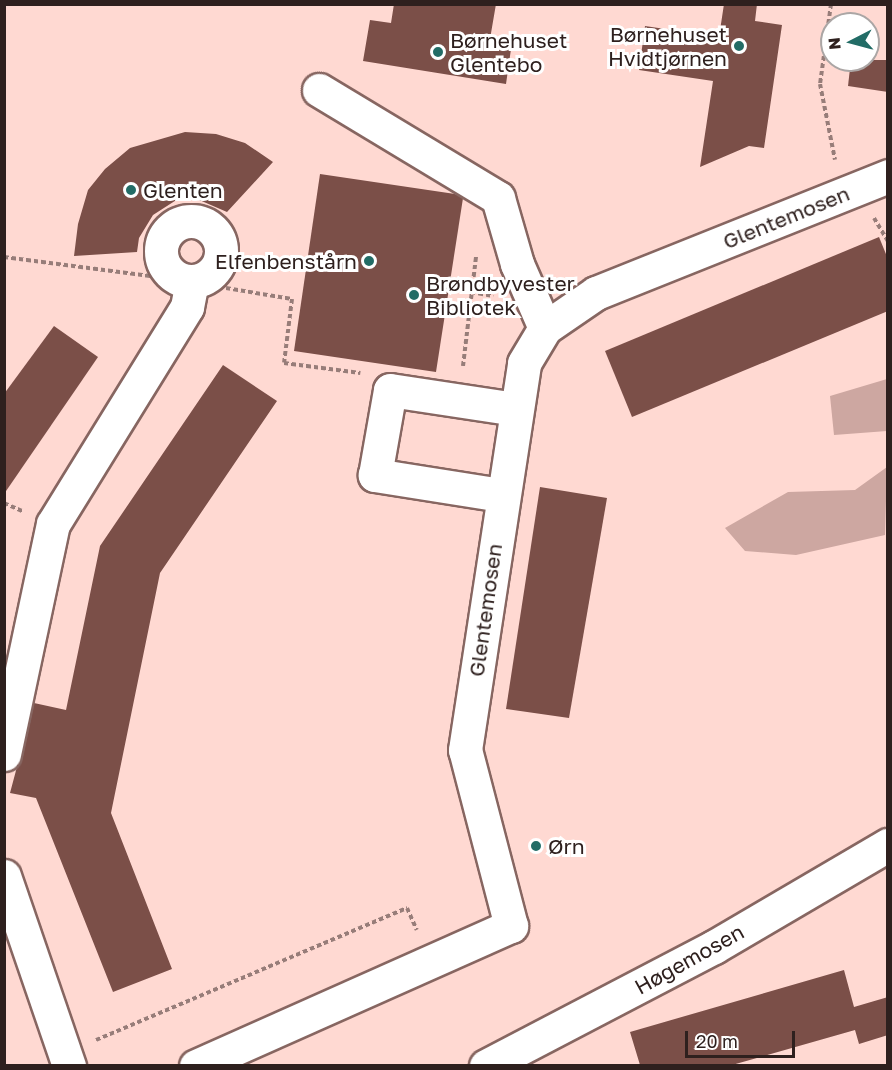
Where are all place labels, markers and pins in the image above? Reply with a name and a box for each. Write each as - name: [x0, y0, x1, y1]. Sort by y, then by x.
- place label: Børnehuset Hvidtjørnen: [608, 21, 727, 71]
- place label: Børnehuset Glentebo: [450, 27, 567, 77]
- marker: Børnehuset Hvidtjørnen: [732, 39, 746, 53]
- marker: Børnehuset Glentebo: [431, 45, 445, 59]
- place label: Glenten: [143, 177, 223, 203]
- marker: Glenten: [124, 183, 138, 197]
- place label: Elfenbenstårn: [215, 248, 357, 274]
- marker: Elfenbenstårn: [362, 254, 376, 268]
- place label: Brøndbyvester Bibliotek: [426, 270, 575, 320]
- marker: Brøndbyvester Bibliotek: [407, 288, 421, 302]
- place label: Ørn: [548, 833, 585, 859]
- marker: Ørn: [529, 839, 543, 853]

